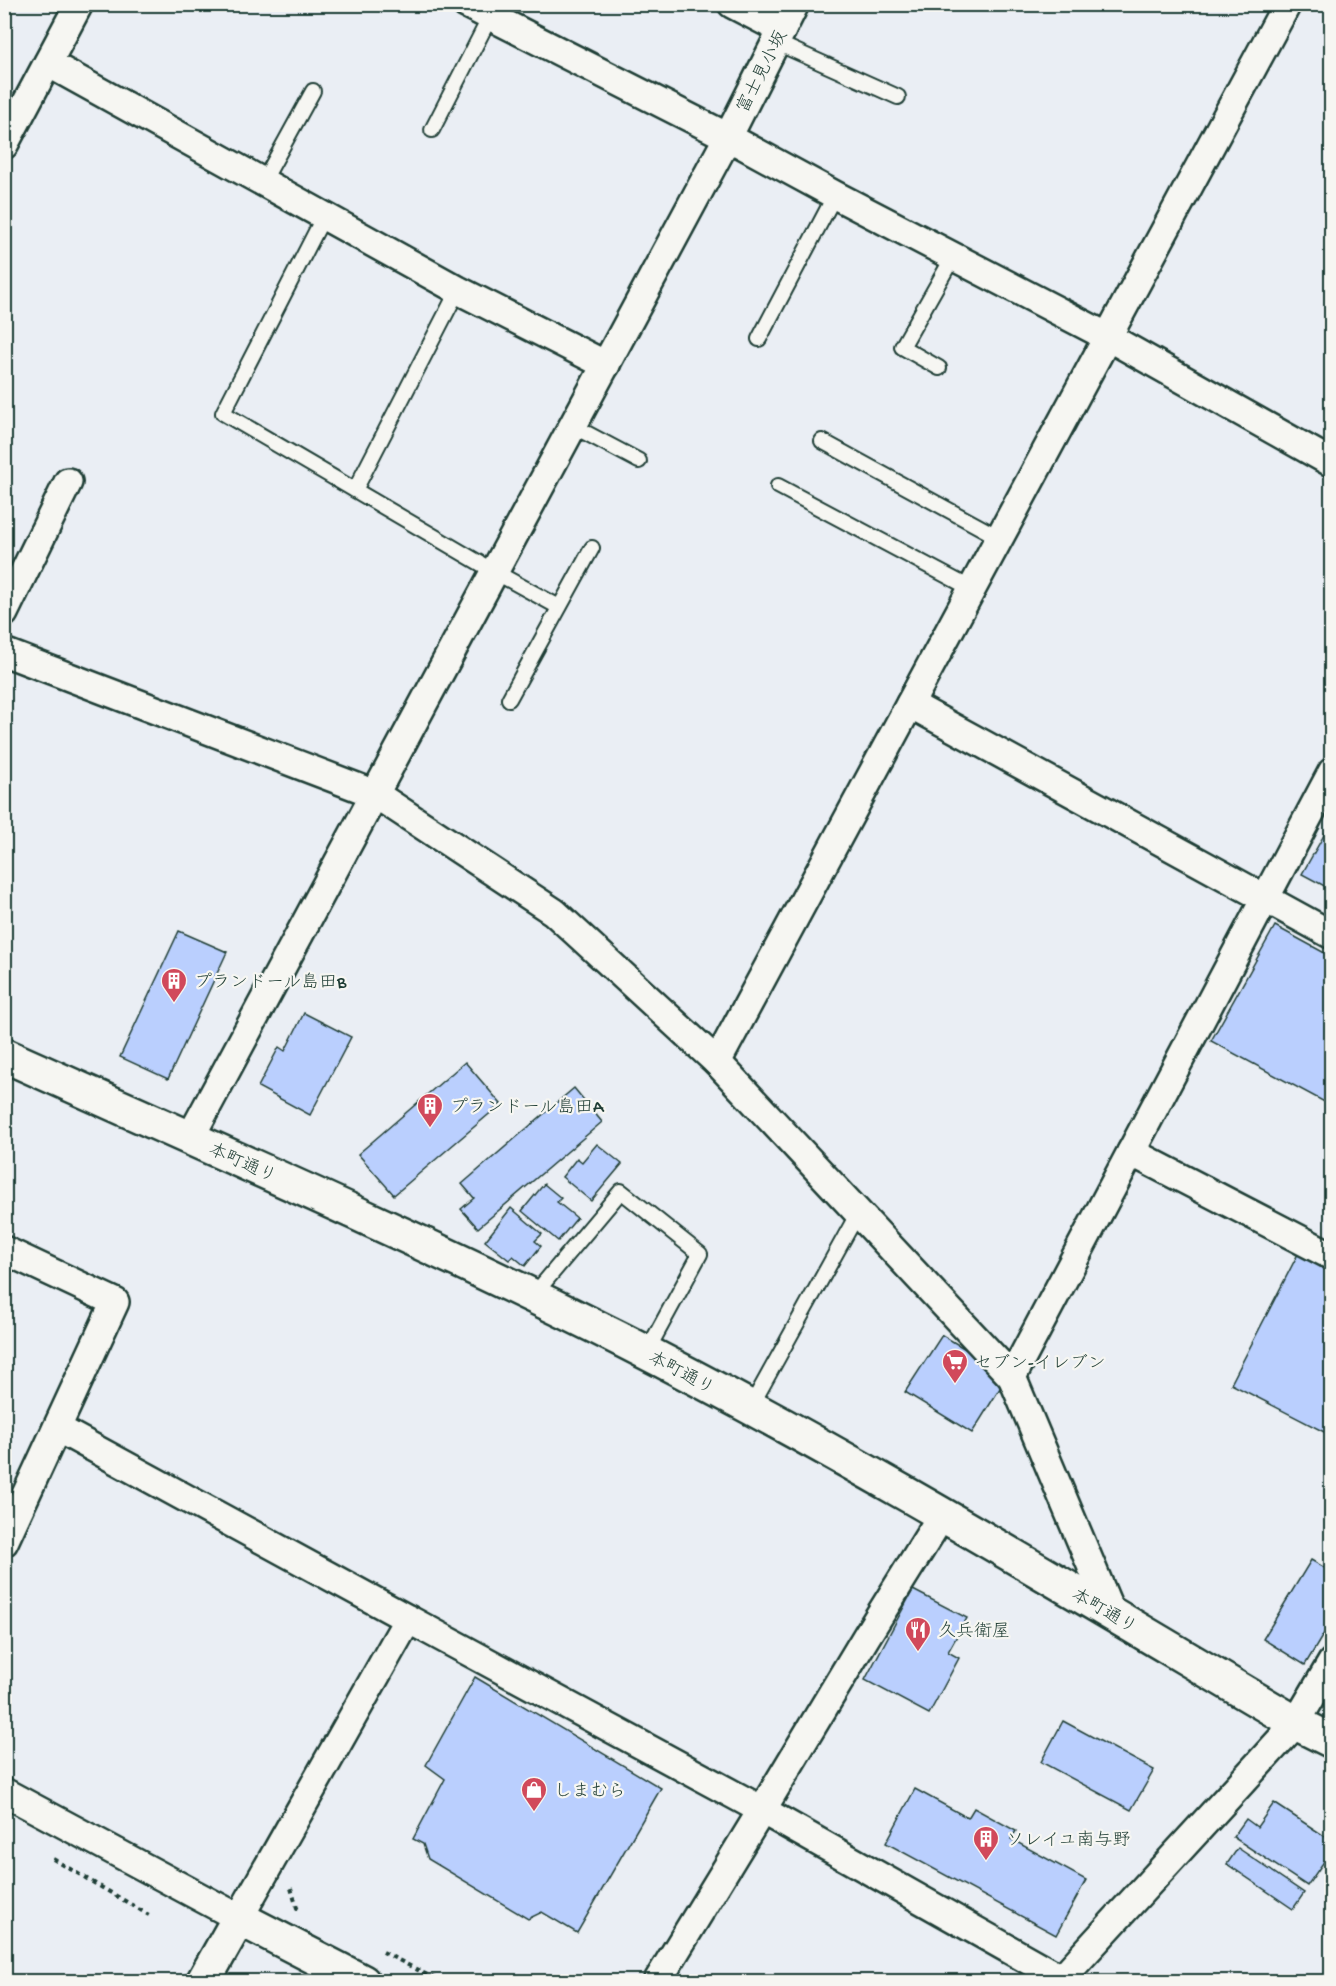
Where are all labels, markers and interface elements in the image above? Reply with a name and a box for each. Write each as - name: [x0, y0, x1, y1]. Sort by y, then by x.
- street label: 富士見小坂: [733, 27, 793, 117]
- building icon: プランドール島田B: [159, 966, 189, 1004]
- place label: プランドール島田B: [194, 972, 347, 994]
- building icon: プランドール島田A: [415, 1091, 445, 1129]
- place label: プランドール島田A: [450, 1097, 605, 1119]
- street label: 本町通り: [205, 1139, 280, 1189]
- street label: 本町通り: [644, 1347, 718, 1400]
- supermarket icon: セブン-イレブン: [940, 1347, 970, 1385]
- place label: セブン-イレブン: [974, 1353, 1106, 1375]
- street label: 本町通り: [1067, 1584, 1141, 1639]
- restaurant icon: 久兵衛屋: [903, 1615, 933, 1653]
- place label: 久兵衛屋: [938, 1621, 1010, 1643]
- shop icon: しまむら: [519, 1775, 549, 1813]
- place label: しまむら: [554, 1782, 626, 1803]
- building icon: ソレイユ南与野: [971, 1824, 1001, 1862]
- place label: ソレイユ南与野: [1006, 1830, 1131, 1852]

